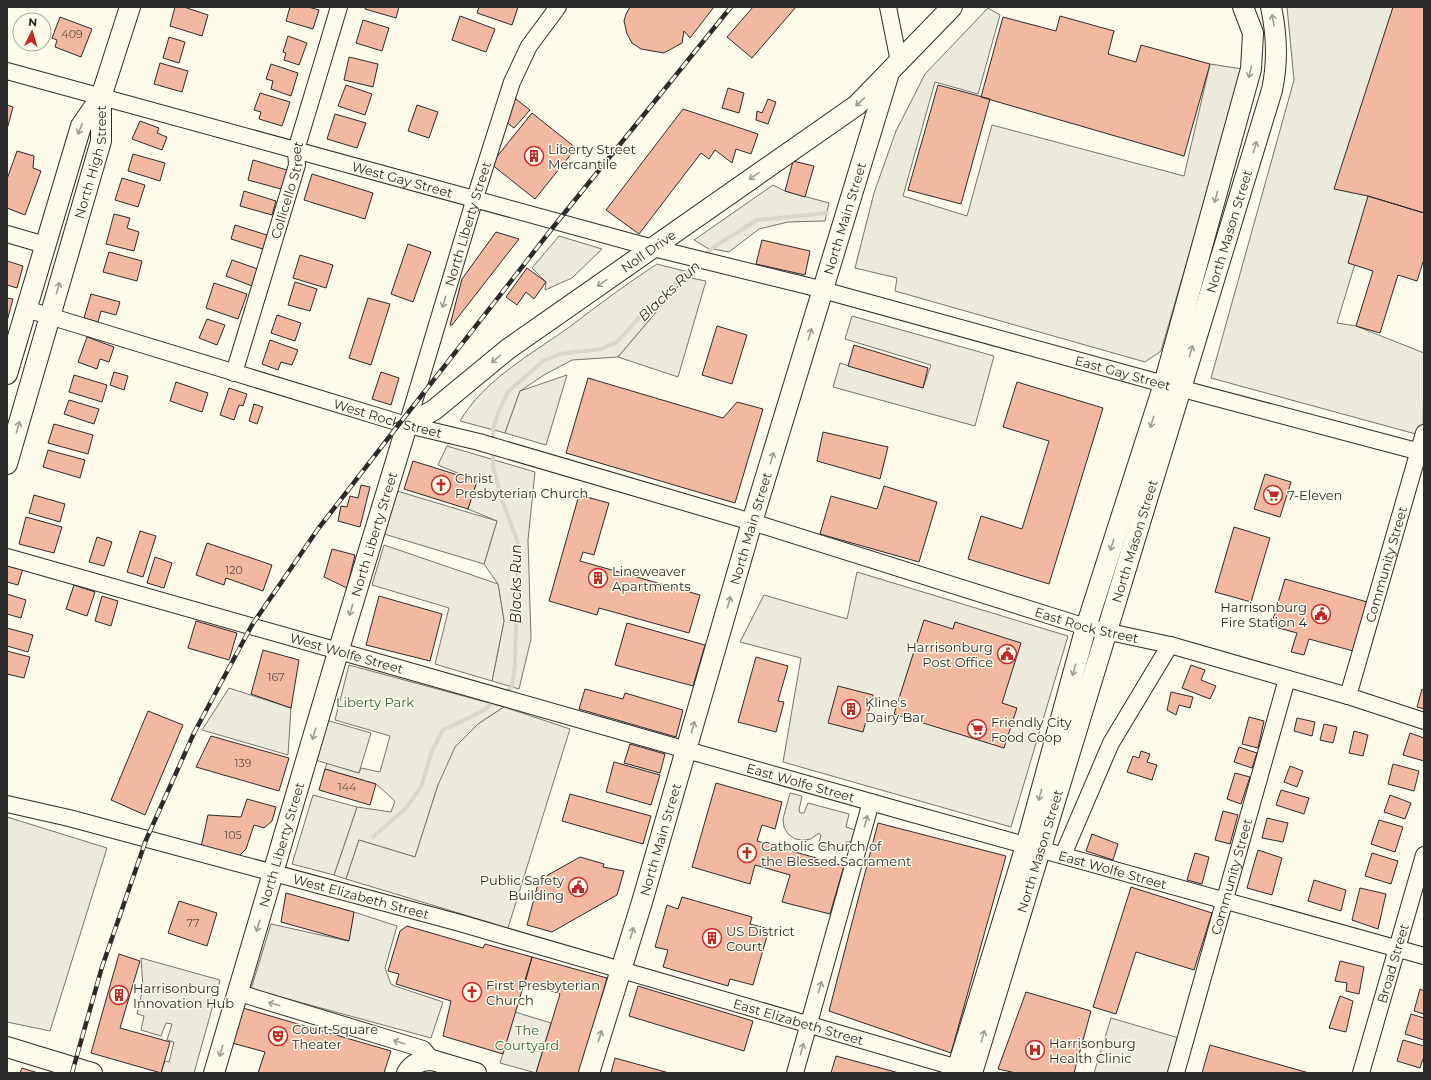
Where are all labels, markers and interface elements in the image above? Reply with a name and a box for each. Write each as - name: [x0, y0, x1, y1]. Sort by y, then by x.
- north arrow: [12, 12, 52, 52]
- one-way arrow: [1269, 14, 1277, 27]
- text: N: [28, 15, 38, 29]
- house number: 409: [61, 27, 83, 41]
- one-way arrow: [1245, 65, 1253, 78]
- one-way arrow: [855, 97, 865, 106]
- street label: North High Street: [71, 105, 109, 221]
- one-way arrow: [76, 123, 84, 135]
- street label: Collicello Street: [267, 139, 306, 241]
- place label: Liberty Street Mercantile: [548, 141, 636, 172]
- one-way arrow: [1252, 141, 1259, 154]
- building icon: Liberty Street Mercantile: [523, 145, 545, 167]
- street label: West Gay Street: [350, 158, 455, 201]
- street label: North Liberty Street: [441, 160, 494, 288]
- street label: North Main Street: [820, 160, 869, 277]
- street label: North Mason Street: [1203, 168, 1255, 295]
- one-way arrow: [749, 172, 760, 180]
- one-way arrow: [1211, 190, 1219, 203]
- street label: Noll Drive: [618, 226, 679, 276]
- water label: Blacks Run: [634, 257, 704, 325]
- one-way arrow: [597, 279, 608, 287]
- one-way arrow: [55, 282, 62, 295]
- one-way arrow: [440, 296, 447, 309]
- one-way arrow: [807, 327, 814, 340]
- one-way arrow: [1188, 345, 1195, 358]
- street label: East Gay Street: [1073, 352, 1172, 393]
- one-way arrow: [491, 354, 501, 363]
- street label: West Rock Street: [332, 395, 444, 441]
- one-way arrow: [1148, 415, 1155, 428]
- one-way arrow: [15, 420, 22, 433]
- one-way arrow: [769, 452, 776, 465]
- street label: North Liberty Street: [347, 470, 400, 599]
- place label: Christ Presbyterian Church: [455, 470, 588, 501]
- street label: North Main Street: [726, 470, 775, 587]
- church icon: Christ Presbyterian Church: [430, 474, 452, 496]
- street label: North Mason Street: [1108, 478, 1161, 605]
- supermarket icon: 7-Eleven: [1262, 484, 1284, 506]
- place label: 7-Eleven: [1287, 487, 1342, 503]
- street label: Community Street: [1362, 504, 1410, 624]
- one-way arrow: [1108, 539, 1115, 552]
- water label: Blacks Run: [507, 544, 525, 624]
- house number: 120: [225, 563, 243, 577]
- place label: Lineweaver Apartments: [612, 563, 691, 594]
- building icon: Lineweaver Apartments: [587, 567, 609, 589]
- one-way arrow: [726, 596, 733, 609]
- place label: Harrisonburg Fire Station 4: [1220, 599, 1307, 630]
- one-way arrow: [347, 603, 354, 616]
- street label: East Rock Street: [1033, 603, 1140, 646]
- public building icon: Harrisonburg Fire Station 4: [1310, 603, 1332, 625]
- street label: West Wolfe Street: [288, 629, 405, 677]
- place label: Harrisonburg Post Office: [906, 639, 993, 670]
- public building icon: Harrisonburg Post Office: [996, 643, 1018, 665]
- one-way arrow: [1070, 663, 1077, 676]
- house number: 167: [267, 670, 285, 684]
- park label: Liberty Park: [336, 694, 414, 710]
- place label: Kline's Dairy Bar: [865, 694, 925, 725]
- building icon: Kline's Dairy Bar: [840, 698, 862, 720]
- place label: Friendly City Food Coop: [991, 714, 1072, 745]
- supermarket icon: Friendly City Food Coop: [966, 718, 988, 740]
- one-way arrow: [690, 721, 697, 734]
- one-way arrow: [310, 728, 317, 741]
- house number: 139: [235, 756, 252, 770]
- street label: East Wolfe Street: [745, 759, 856, 805]
- street label: North Liberty Street: [255, 780, 307, 909]
- house number: 144: [338, 780, 357, 794]
- street label: North Main Street: [636, 781, 684, 898]
- street label: North Mason Street: [1013, 788, 1066, 915]
- one-way arrow: [1036, 788, 1043, 801]
- one-way arrow: [863, 815, 870, 828]
- street label: Community Street: [1207, 817, 1255, 937]
- house number: 105: [224, 828, 242, 842]
- place label: Catholic Church of the Blessed Sacrament: [761, 838, 911, 869]
- church icon: Catholic Church of the Blessed Sacrament: [736, 842, 758, 864]
- street label: East Wolfe Street: [1057, 847, 1169, 892]
- street label: West Elizabeth Street: [291, 871, 431, 922]
- place label: Public Safety Building: [480, 872, 565, 903]
- public building icon: Public Safety Building: [567, 876, 589, 898]
- house number: 77: [187, 916, 199, 930]
- one-way arrow: [254, 920, 261, 933]
- street label: Broad Street: [1374, 922, 1412, 1005]
- place label: US District Court: [726, 923, 795, 954]
- one-way arrow: [629, 926, 636, 939]
- building icon: US District Court: [701, 927, 723, 949]
- place label: First Presbyterian Church: [486, 977, 600, 1008]
- place label: Harrisonburg Innovation Hub: [133, 980, 234, 1011]
- church icon: First Presbyterian Church: [461, 981, 483, 1003]
- one-way arrow: [817, 981, 824, 994]
- building icon: Harrisonburg Innovation Hub: [108, 984, 130, 1006]
- street label: East Elizabeth Street: [732, 995, 865, 1048]
- one-way arrow: [268, 1000, 281, 1007]
- place label: Court Square Theater: [292, 1021, 378, 1052]
- park label: The Courtyard: [495, 1022, 559, 1053]
- theatre icon: Court Square Theater: [267, 1025, 289, 1047]
- one-way arrow: [980, 1029, 987, 1042]
- one-way arrow: [597, 1030, 605, 1042]
- place label: Harrisonburg Health Clinic: [1049, 1035, 1136, 1066]
- one-way arrow: [393, 1037, 405, 1045]
- hospital icon: Harrisonburg Health Clinic: [1024, 1039, 1046, 1061]
- one-way arrow: [799, 1043, 806, 1056]
- one-way arrow: [217, 1044, 224, 1057]

